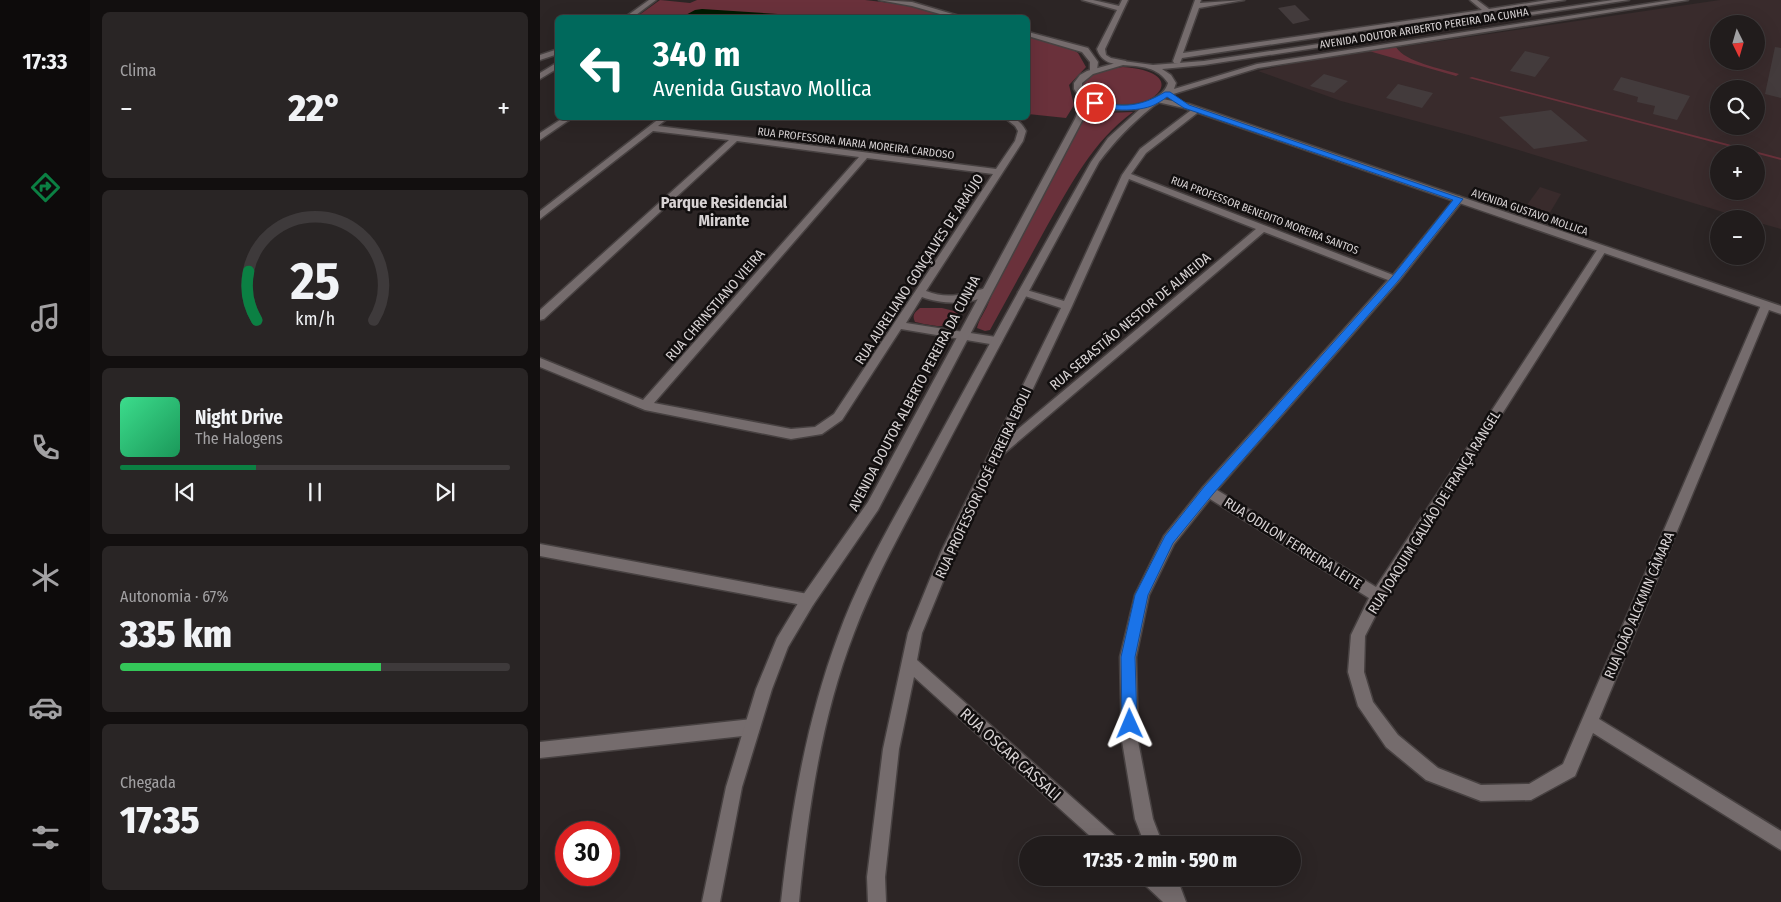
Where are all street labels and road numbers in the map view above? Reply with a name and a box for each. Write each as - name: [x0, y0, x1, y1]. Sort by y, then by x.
- street label: AVENIDA DOUTOR ARIBERTO PEREIRA DA CUNHA: [1319, 6, 1530, 51]
- street label: RUA PROFESSORA MARIA MOREIRA CARDOSO: [757, 125, 955, 162]
- street label: RUA AURELIANO GONÇALVES DE ARAÚJO: [851, 170, 988, 368]
- street label: RUA PROFESSOR BENEDITO MOREIRA SANTOS: [1169, 174, 1361, 258]
- street label: AVENIDA GUSTAVO MOLLICA: [1470, 186, 1590, 239]
- street label: RUA CHRINSTIANO VIEIRA: [662, 246, 769, 365]
- street label: RUA SEBASTIÃO NESTOR DE ALMEIDA: [1046, 249, 1215, 394]
- street label: AVENIDA DOUTOR ALBERTO PEREIRA DA CUNHA: [845, 272, 984, 514]
- street label: RUA PROFESSOR JOSÉ PEREIRA EBOLI: [931, 385, 1035, 581]
- street label: RUA JOAQUIM GALVÃO DE FRANÇA RANGEL: [1365, 408, 1504, 617]
- street label: RUA ODILON FERREIRA LEITE: [1221, 494, 1365, 593]
- street label: RUA JOÃO ALCKMIN CÂMARA: [1600, 528, 1678, 681]
- street label: RUA OSCAR CASSALI: [956, 704, 1065, 805]

